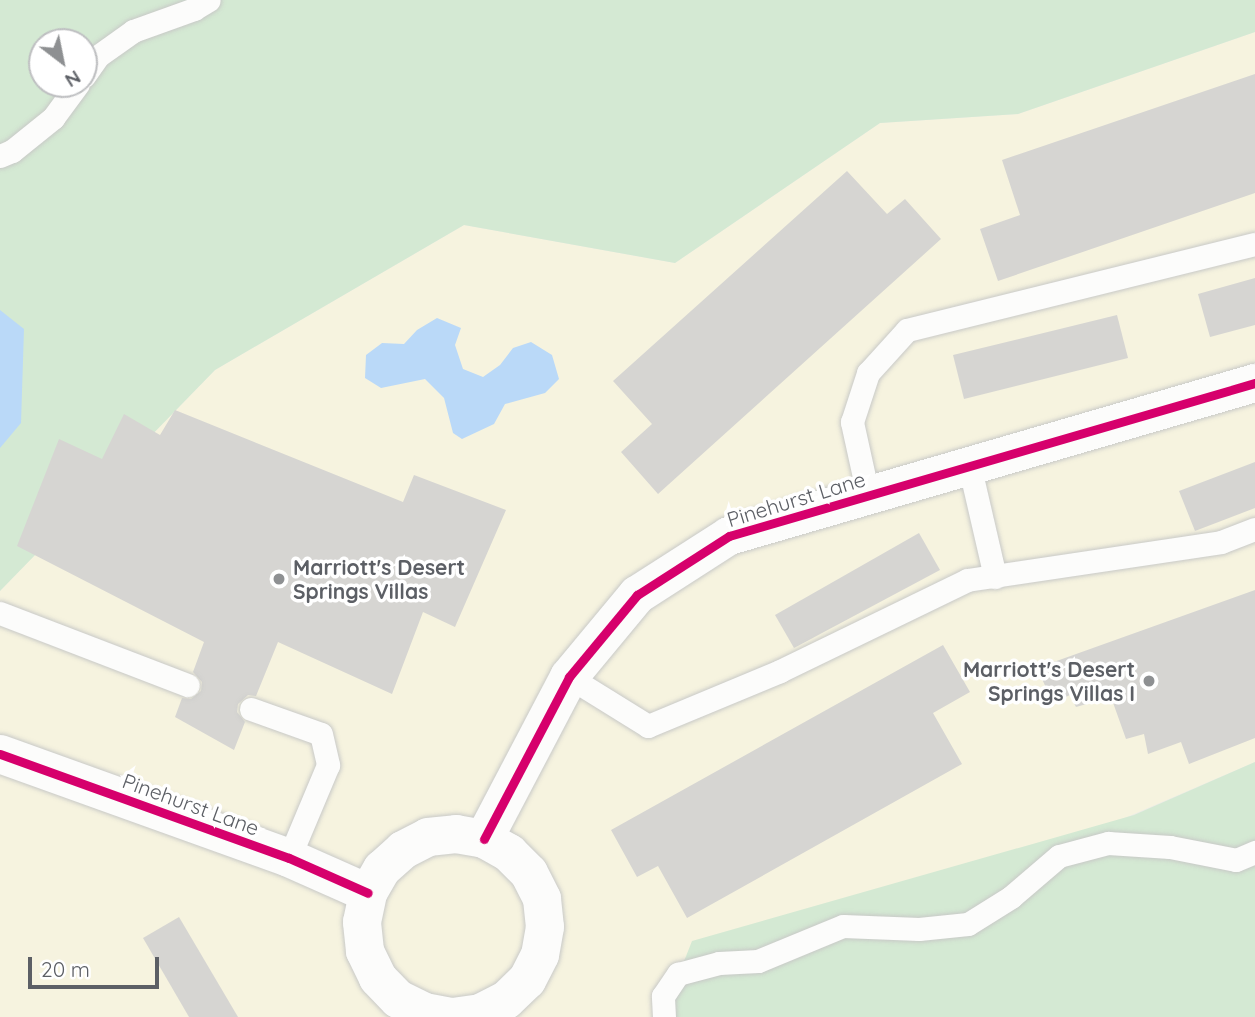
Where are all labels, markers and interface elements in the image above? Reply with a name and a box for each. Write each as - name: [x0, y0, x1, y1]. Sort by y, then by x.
- north arrow: [28, 28, 98, 98]
- text: N: [61, 65, 85, 93]
- street label: Pinehurst Lane: [724, 466, 868, 532]
- place label: Marriott's Desert Springs Villas: [293, 554, 465, 604]
- marker: Marriott's Desert Springs Villas: [271, 571, 287, 587]
- place label: Marriott's Desert Springs Villas I: [963, 656, 1135, 706]
- marker: Marriott's Desert Springs Villas I: [1141, 673, 1157, 689]
- street label: Pinehurst Lane: [119, 768, 263, 840]
- scale bar: [32, 944, 163, 988]
- text: 20 m: [41, 956, 90, 982]

